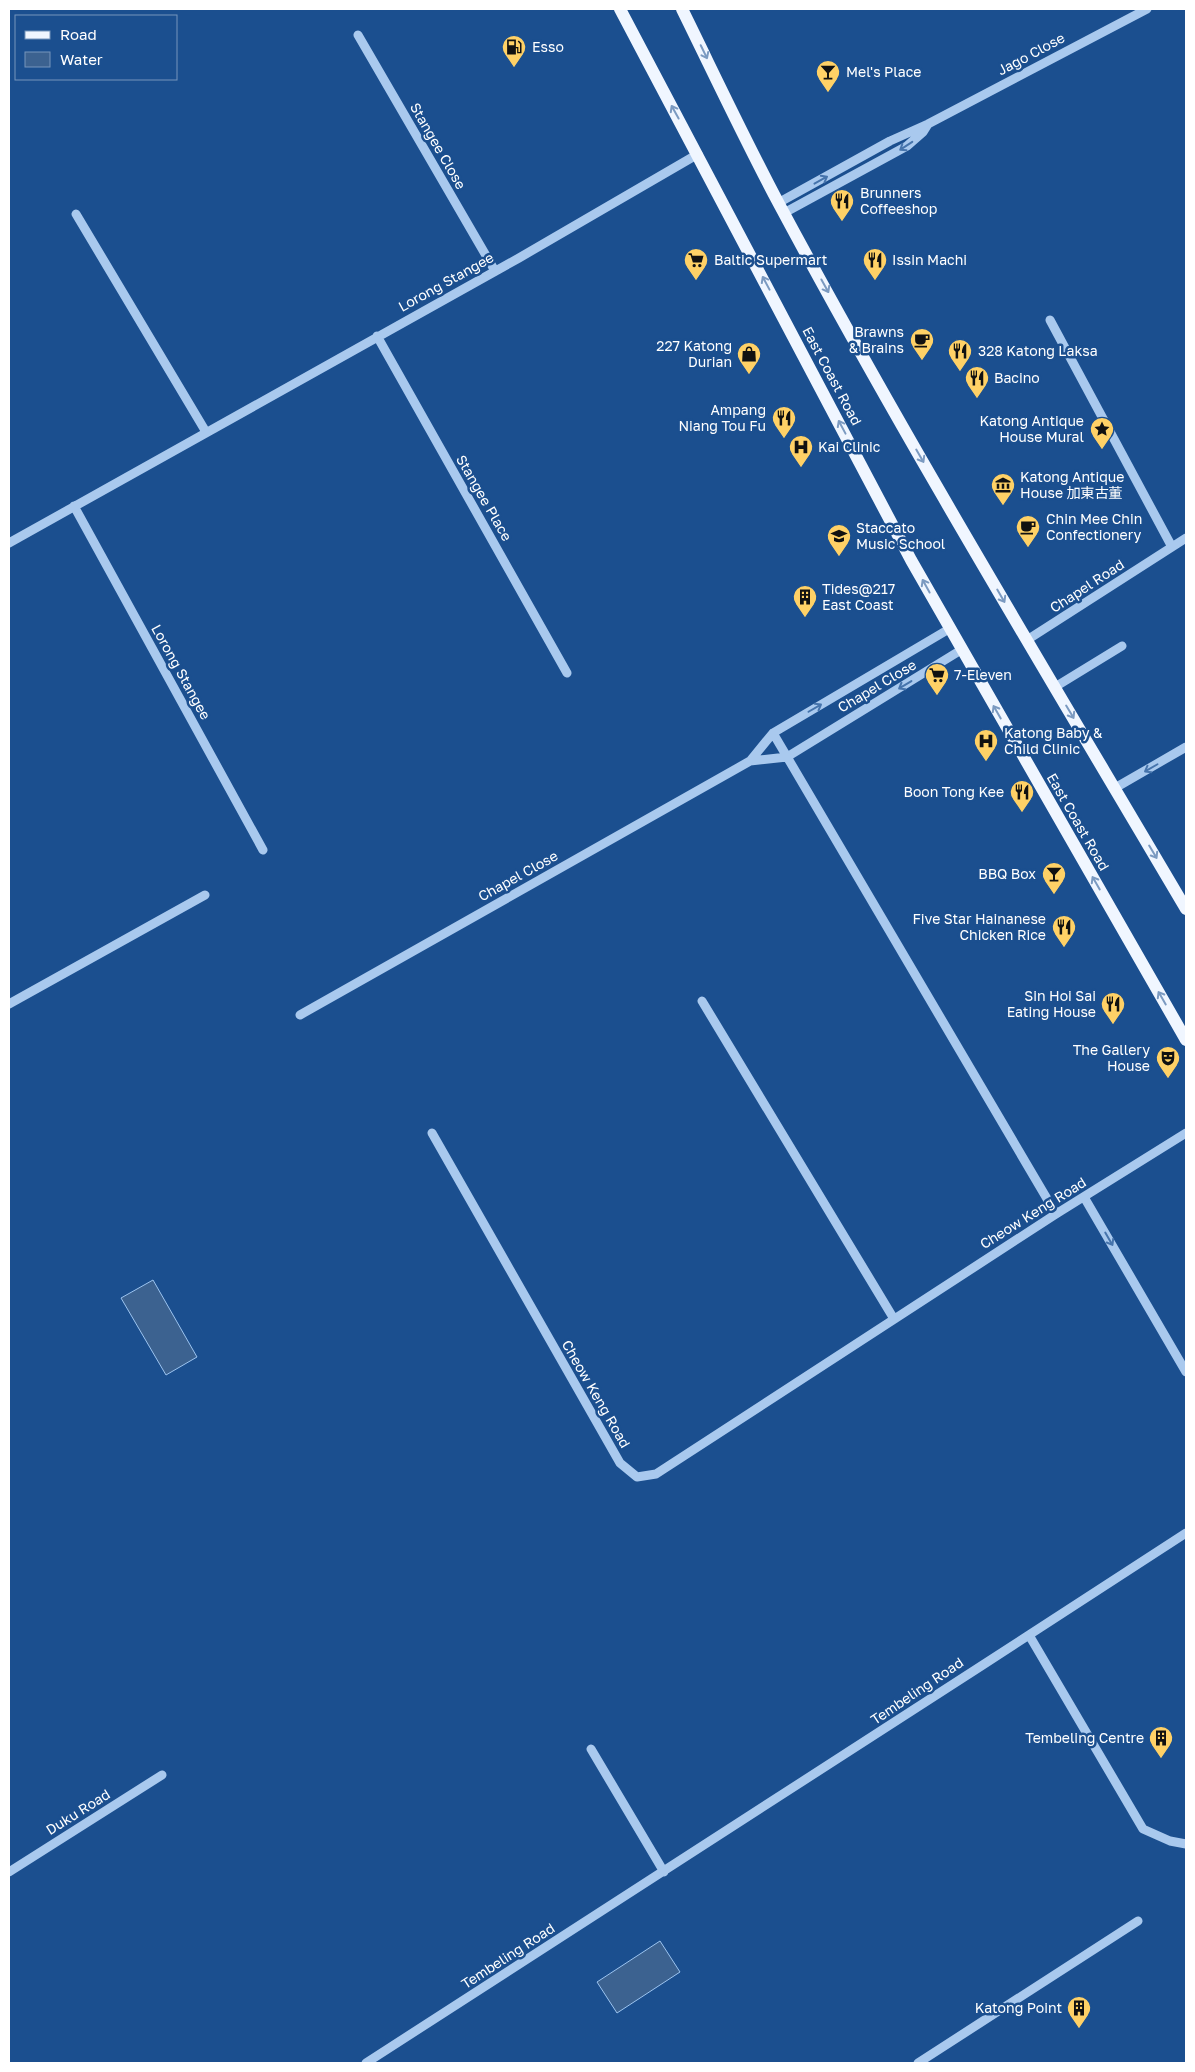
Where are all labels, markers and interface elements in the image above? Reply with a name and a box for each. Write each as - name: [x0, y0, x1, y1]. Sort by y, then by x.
- legend: [15, 15, 178, 80]
- text: Road: [60, 25, 97, 43]
- street label: Jago Close: [994, 29, 1067, 78]
- fuel station icon: Esso: [501, 34, 527, 68]
- place label: Esso: [532, 38, 564, 55]
- one-way arrow: [699, 45, 709, 60]
- text: Water: [60, 50, 103, 68]
- bar icon: Mel's Place: [815, 59, 841, 93]
- place label: Mel's Place: [846, 63, 921, 80]
- street label: Stangee Close: [407, 100, 470, 192]
- one-way arrow: [670, 104, 680, 119]
- one-way arrow: [900, 141, 914, 151]
- one-way arrow: [814, 175, 829, 185]
- place label: Brunners Coffeeshop: [860, 184, 937, 217]
- restaurant icon: Brunners Coffeeshop: [829, 188, 855, 222]
- supermarket icon: Baltic Supermart: [683, 247, 709, 281]
- restaurant icon: Issin Machi: [862, 247, 888, 281]
- street label: Lorong Stangee: [395, 248, 496, 315]
- place label: Baltic Supermart: [714, 251, 827, 268]
- place label: Issin Machi: [892, 251, 967, 268]
- one-way arrow: [761, 276, 771, 291]
- one-way arrow: [820, 278, 830, 292]
- street label: East Coast Road: [799, 323, 866, 428]
- place label: Brawns & Brains: [849, 323, 904, 356]
- cafe icon: Brawns & Brains: [909, 327, 935, 361]
- place label: 227 Katong Durian: [656, 337, 732, 370]
- restaurant icon: 328 Katong Laksa: [947, 338, 973, 372]
- shop icon: 227 Katong Durian: [736, 341, 762, 375]
- place label: 328 Katong Laksa: [978, 342, 1098, 359]
- restaurant icon: Bacino: [964, 365, 990, 399]
- place label: Bacino: [994, 369, 1040, 386]
- place label: Ampang Niang Tou Fu: [678, 401, 766, 434]
- restaurant icon: Ampang Niang Tou Fu: [771, 405, 797, 439]
- place label: Katong Antique House Mural: [980, 412, 1084, 445]
- place icon: Katong Antique House Mural: [1089, 416, 1115, 450]
- one-way arrow: [836, 421, 846, 435]
- hospital icon: Kai Clinic: [788, 434, 814, 468]
- place label: Kai Clinic: [818, 438, 881, 455]
- one-way arrow: [915, 448, 925, 463]
- street label: Stangee Place: [453, 452, 516, 544]
- place label: Katong Antique House 加東古董: [1020, 468, 1124, 501]
- museum icon: Katong Antique House 加東古董: [990, 472, 1016, 506]
- place label: Chin Mee Chin Confectionery: [1046, 510, 1142, 543]
- cafe icon: Chin Mee Chin Confectionery: [1015, 514, 1041, 548]
- place label: Staccato Music School: [856, 519, 945, 552]
- school or university icon: Staccato Music School: [826, 523, 852, 557]
- street label: Chapel Road: [1046, 555, 1127, 616]
- place label: Tides@217 East Coast: [822, 580, 895, 613]
- one-way arrow: [920, 580, 930, 594]
- building icon: Tides@217 East Coast: [792, 584, 818, 618]
- one-way arrow: [997, 589, 1007, 603]
- street label: Lorong Stangee: [148, 621, 215, 722]
- street label: Chapel Close: [834, 655, 919, 716]
- supermarket icon: 7-Eleven: [924, 662, 950, 696]
- place label: 7-Eleven: [954, 666, 1012, 683]
- one-way arrow: [898, 680, 912, 690]
- one-way arrow: [807, 703, 822, 713]
- one-way arrow: [992, 705, 1001, 720]
- one-way arrow: [1065, 705, 1075, 719]
- place label: Katong Baby & Child Clinic: [1004, 724, 1103, 757]
- hospital icon: Katong Baby & Child Clinic: [973, 728, 999, 762]
- one-way arrow: [1144, 763, 1158, 773]
- street label: East Coast Road: [1044, 770, 1113, 873]
- restaurant icon: Boon Tong Kee: [1009, 779, 1035, 813]
- place label: Boon Tong Kee: [904, 783, 1004, 800]
- one-way arrow: [1148, 844, 1158, 858]
- street label: Chapel Close: [475, 847, 561, 904]
- bar icon: BBQ Box: [1041, 861, 1067, 895]
- place label: BBQ Box: [978, 865, 1036, 882]
- one-way arrow: [1091, 875, 1101, 890]
- place label: Five Star Hainanese Chicken Rice: [912, 910, 1046, 943]
- restaurant icon: Five Star Hainanese Chicken Rice: [1051, 914, 1077, 948]
- place label: Sin Hoi Sai Eating House: [1007, 987, 1096, 1020]
- restaurant icon: Sin Hoi Sai Eating House: [1100, 991, 1126, 1025]
- one-way arrow: [1157, 991, 1166, 1006]
- place label: The Gallery House: [1073, 1041, 1150, 1074]
- theatre icon: The Gallery House: [1155, 1045, 1181, 1079]
- street label: Cheow Keng Road: [977, 1173, 1089, 1252]
- one-way arrow: [1104, 1231, 1114, 1246]
- street label: Cheow Keng Road: [559, 1337, 634, 1451]
- street label: Tembeling Road: [867, 1653, 966, 1728]
- building icon: Tembeling Centre: [1148, 1725, 1174, 1759]
- place label: Tembeling Centre: [1025, 1729, 1144, 1746]
- street label: Duku Road: [43, 1785, 113, 1838]
- street label: Tembeling Road: [458, 1919, 558, 1992]
- building icon: Katong Point: [1066, 1995, 1092, 2029]
- place label: Katong Point: [975, 1999, 1062, 2016]

